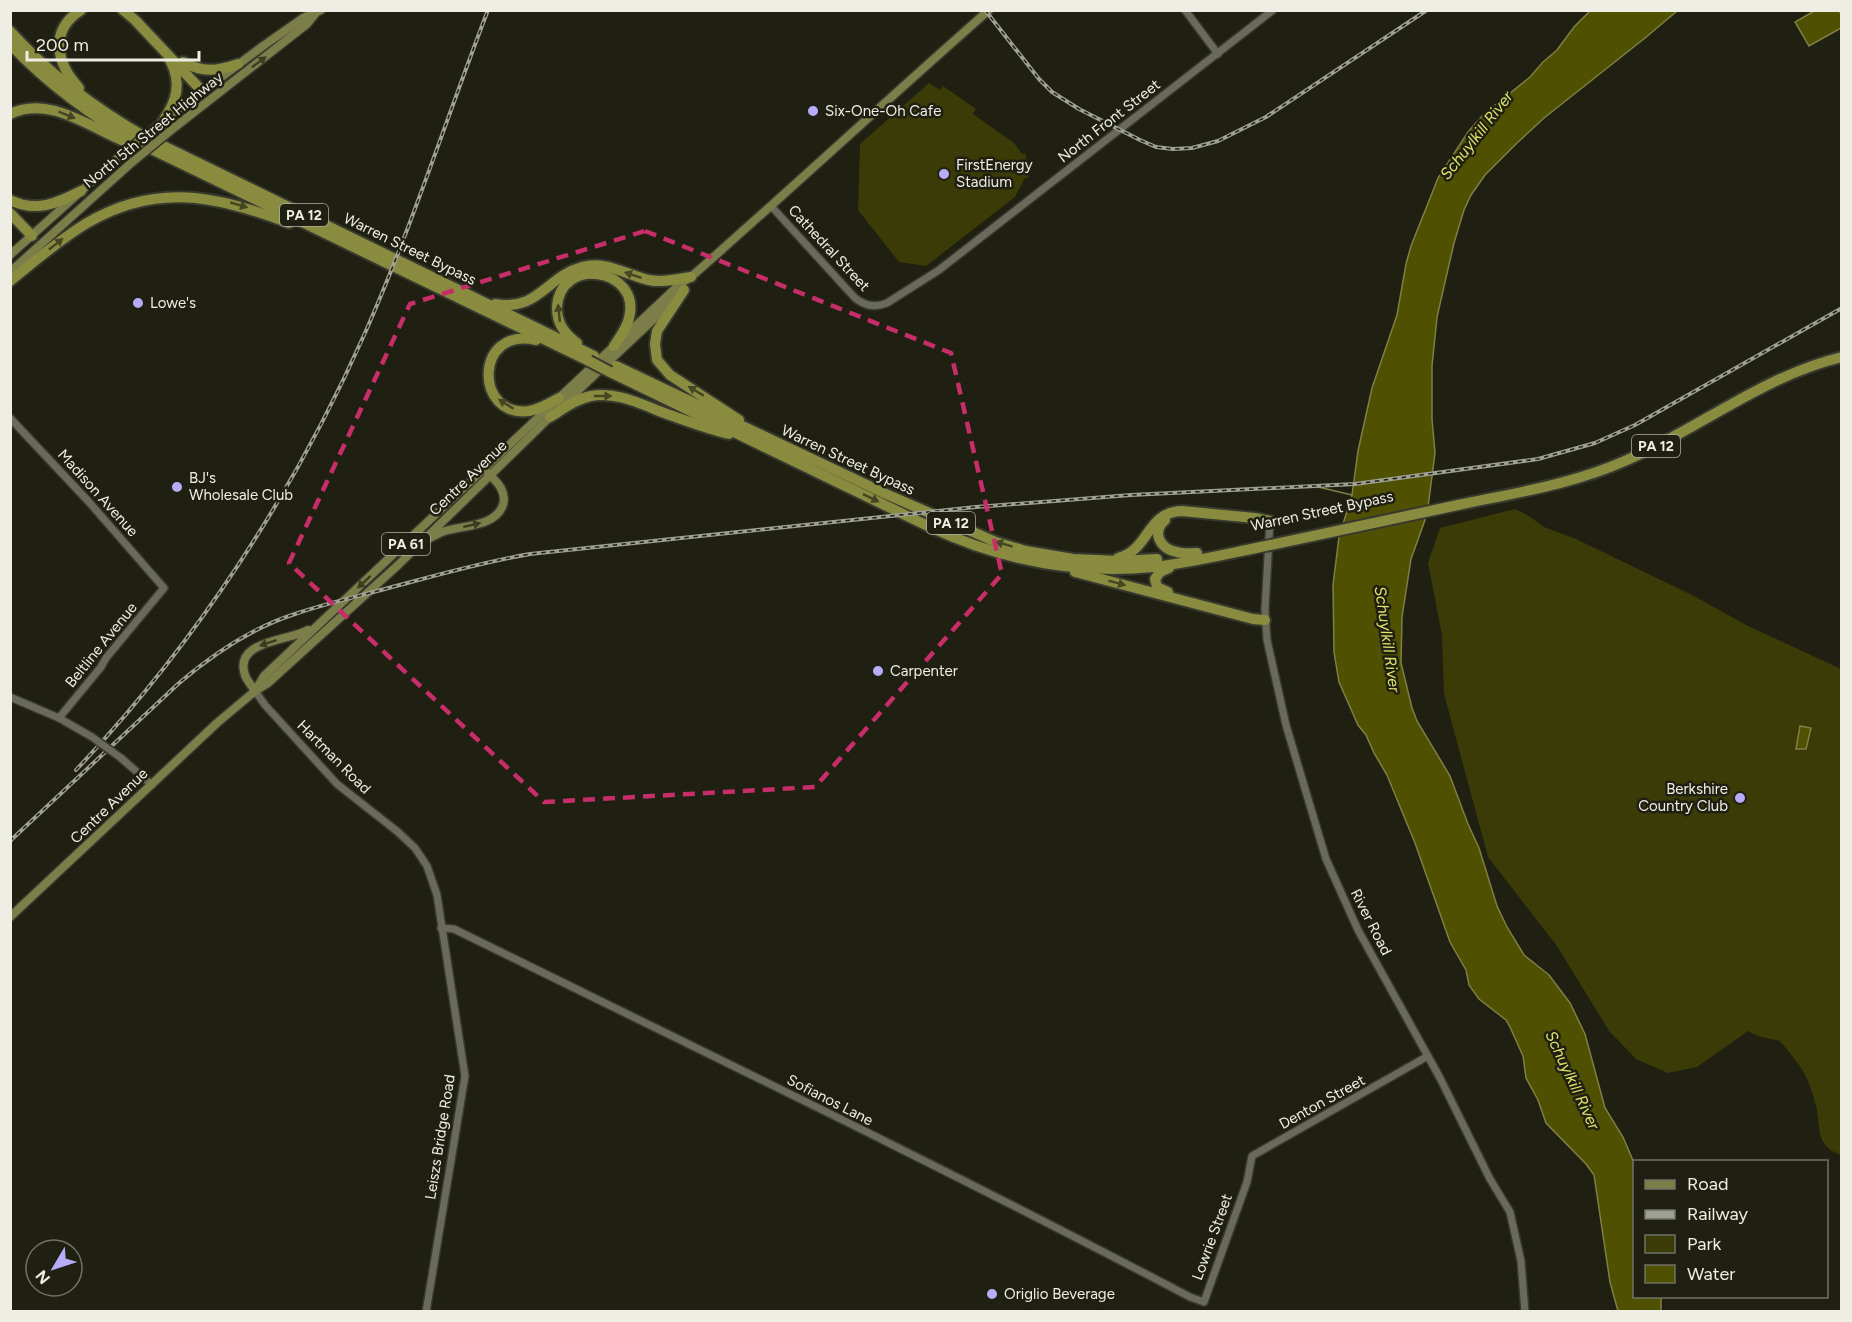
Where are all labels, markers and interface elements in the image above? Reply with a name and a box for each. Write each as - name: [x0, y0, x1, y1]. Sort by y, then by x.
- scale bar: [27, 24, 200, 62]
- text: 200 m: [36, 34, 89, 56]
- one-way arrow: [250, 56, 266, 68]
- street label: North 5th Street Highway: [80, 68, 226, 192]
- street label: North Front Street: [1054, 75, 1164, 166]
- water label: Schuylkill River: [1436, 87, 1517, 183]
- place label: Six-One-Oh Cafe: [825, 102, 941, 120]
- marker: Six-One-Oh Cafe: [806, 104, 820, 118]
- one-way arrow: [58, 111, 76, 120]
- place label: FirstEnergy Stadium: [956, 156, 1033, 191]
- marker: FirstEnergy Stadium: [937, 167, 951, 181]
- one-way arrow: [230, 201, 248, 210]
- street label: Cathedral Street: [784, 201, 874, 295]
- road number: PA 12: [280, 204, 328, 226]
- street label: Warren Street Bypass: [341, 209, 479, 289]
- one-way arrow: [49, 239, 64, 251]
- one-way arrow: [624, 270, 642, 279]
- place label: Lowe's: [150, 294, 196, 312]
- marker: Lowe's: [131, 296, 145, 310]
- one-way arrow: [554, 303, 564, 322]
- one-way arrow: [688, 386, 704, 397]
- one-way arrow: [594, 391, 613, 401]
- one-way arrow: [498, 398, 514, 410]
- street label: Warren Street Bypass: [778, 421, 918, 499]
- road number: PA 12: [1632, 435, 1680, 457]
- street label: Centre Avenue: [426, 437, 510, 519]
- street label: Madison Avenue: [54, 446, 142, 540]
- place label: BJ's Wholesale Club: [189, 469, 293, 504]
- marker: BJ's Wholesale Club: [170, 480, 184, 494]
- street label: Warren Street Bypass: [1249, 487, 1395, 535]
- one-way arrow: [862, 494, 879, 503]
- road number: PA 12: [927, 512, 975, 534]
- one-way arrow: [463, 519, 482, 529]
- road number: PA 61: [382, 533, 430, 555]
- one-way arrow: [995, 539, 1013, 548]
- one-way arrow: [357, 575, 372, 588]
- one-way arrow: [1108, 579, 1126, 588]
- water label: Schuylkill River: [1371, 585, 1404, 694]
- street label: Beltline Avenue: [61, 599, 141, 691]
- one-way arrow: [258, 639, 276, 648]
- place label: Carpenter: [890, 662, 958, 680]
- marker: Carpenter: [871, 664, 885, 678]
- street label: Hartman Road: [293, 716, 375, 798]
- street label: Centre Avenue: [67, 765, 151, 847]
- place label: Berkshire Country Club: [1638, 780, 1728, 815]
- marker: Berkshire Country Club: [1733, 791, 1747, 805]
- street label: River Road: [1347, 886, 1395, 958]
- water label: Schuylkill River: [1541, 1028, 1604, 1133]
- street label: Sofianos Lane: [784, 1071, 876, 1129]
- street label: Denton Street: [1276, 1071, 1368, 1133]
- street label: Leiszs Bridge Road: [421, 1073, 459, 1201]
- legend: [1633, 1160, 1828, 1298]
- text: Road: [1687, 1173, 1728, 1195]
- street label: Lowrie Street: [1188, 1191, 1236, 1283]
- text: Railway: [1687, 1203, 1749, 1225]
- text: Park: [1687, 1233, 1722, 1255]
- north arrow: [24, 1238, 84, 1298]
- text: Water: [1687, 1263, 1735, 1285]
- text: N: [31, 1266, 54, 1288]
- place label: Origlio Beverage: [1004, 1285, 1115, 1303]
- marker: Origlio Beverage: [985, 1287, 999, 1301]

